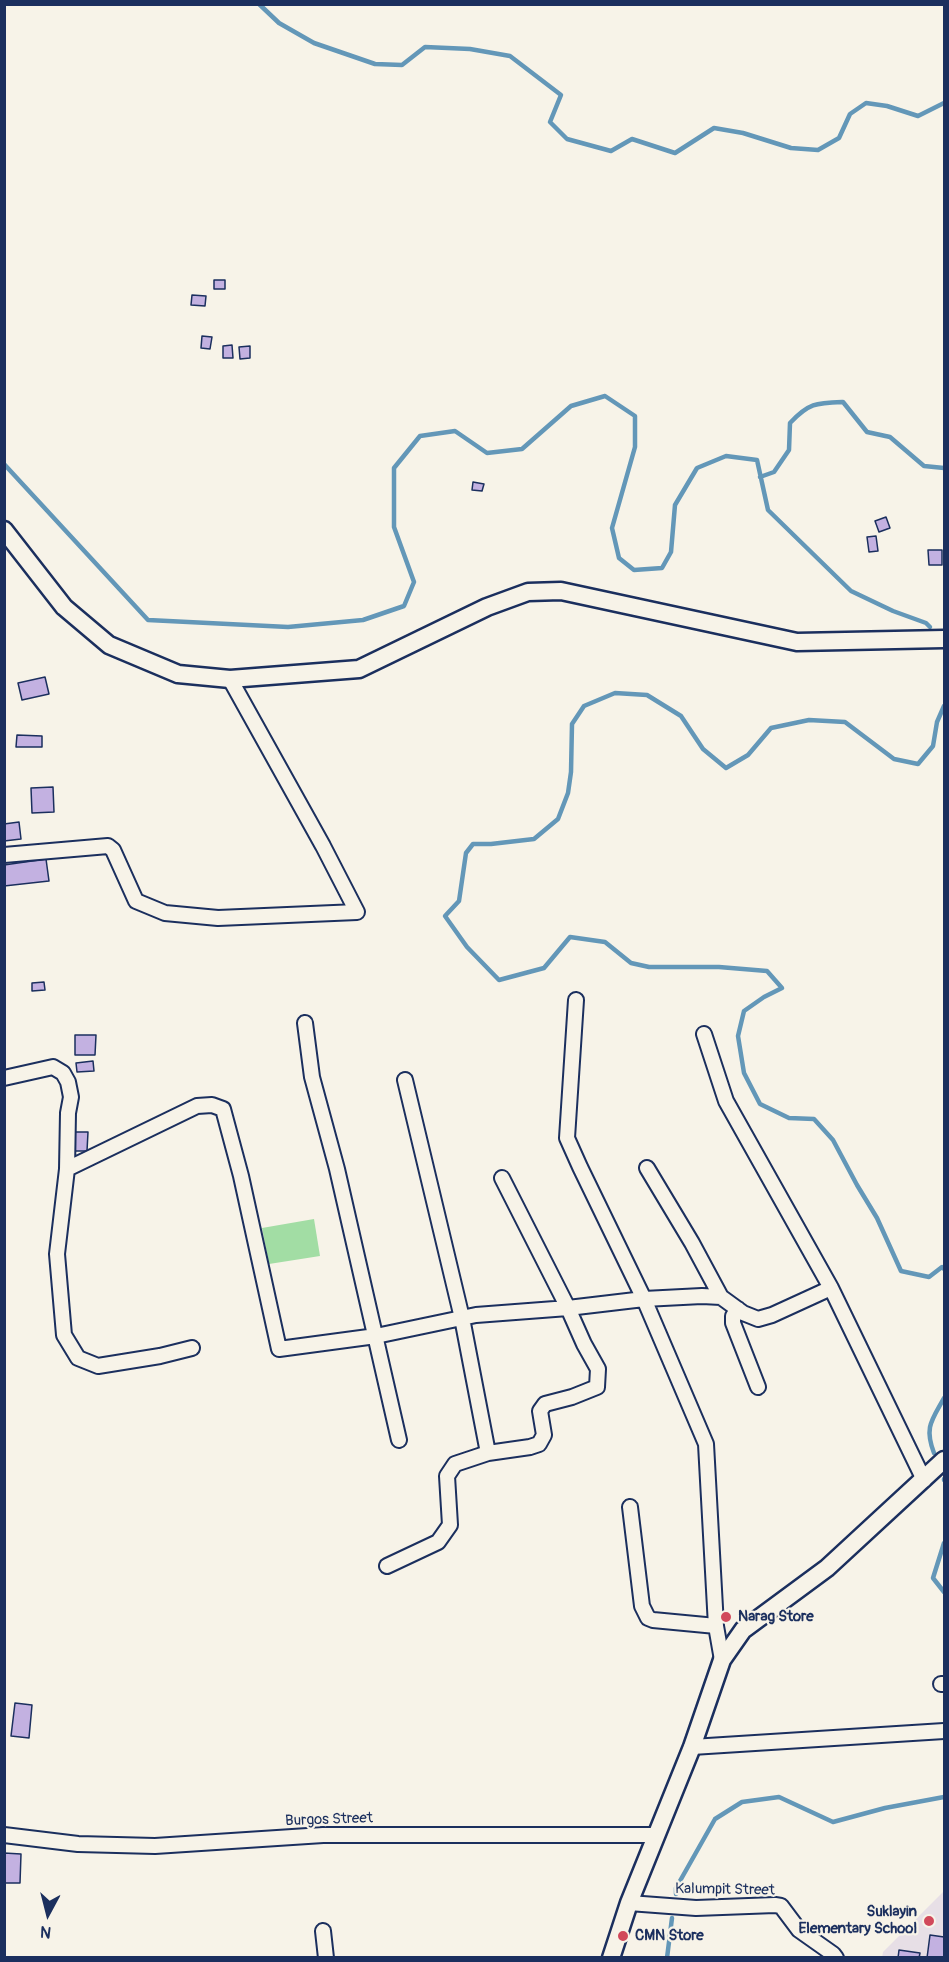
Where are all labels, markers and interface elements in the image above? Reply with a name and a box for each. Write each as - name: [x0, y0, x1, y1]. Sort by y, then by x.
- place label: Narag Store: [738, 1608, 814, 1626]
- marker: Narag Store: [719, 1610, 733, 1624]
- street label: Burgos Street: [285, 1809, 373, 1831]
- street label: Kalumpit Street: [675, 1880, 775, 1900]
- north arrow: [18, 1884, 78, 1944]
- place label: Suklayin Elementary School: [799, 1903, 917, 1938]
- marker: Suklayin Elementary School: [922, 1914, 936, 1928]
- text: N: [39, 1921, 52, 1942]
- place label: CMN Store: [635, 1927, 704, 1945]
- marker: CMN Store: [616, 1929, 630, 1943]

